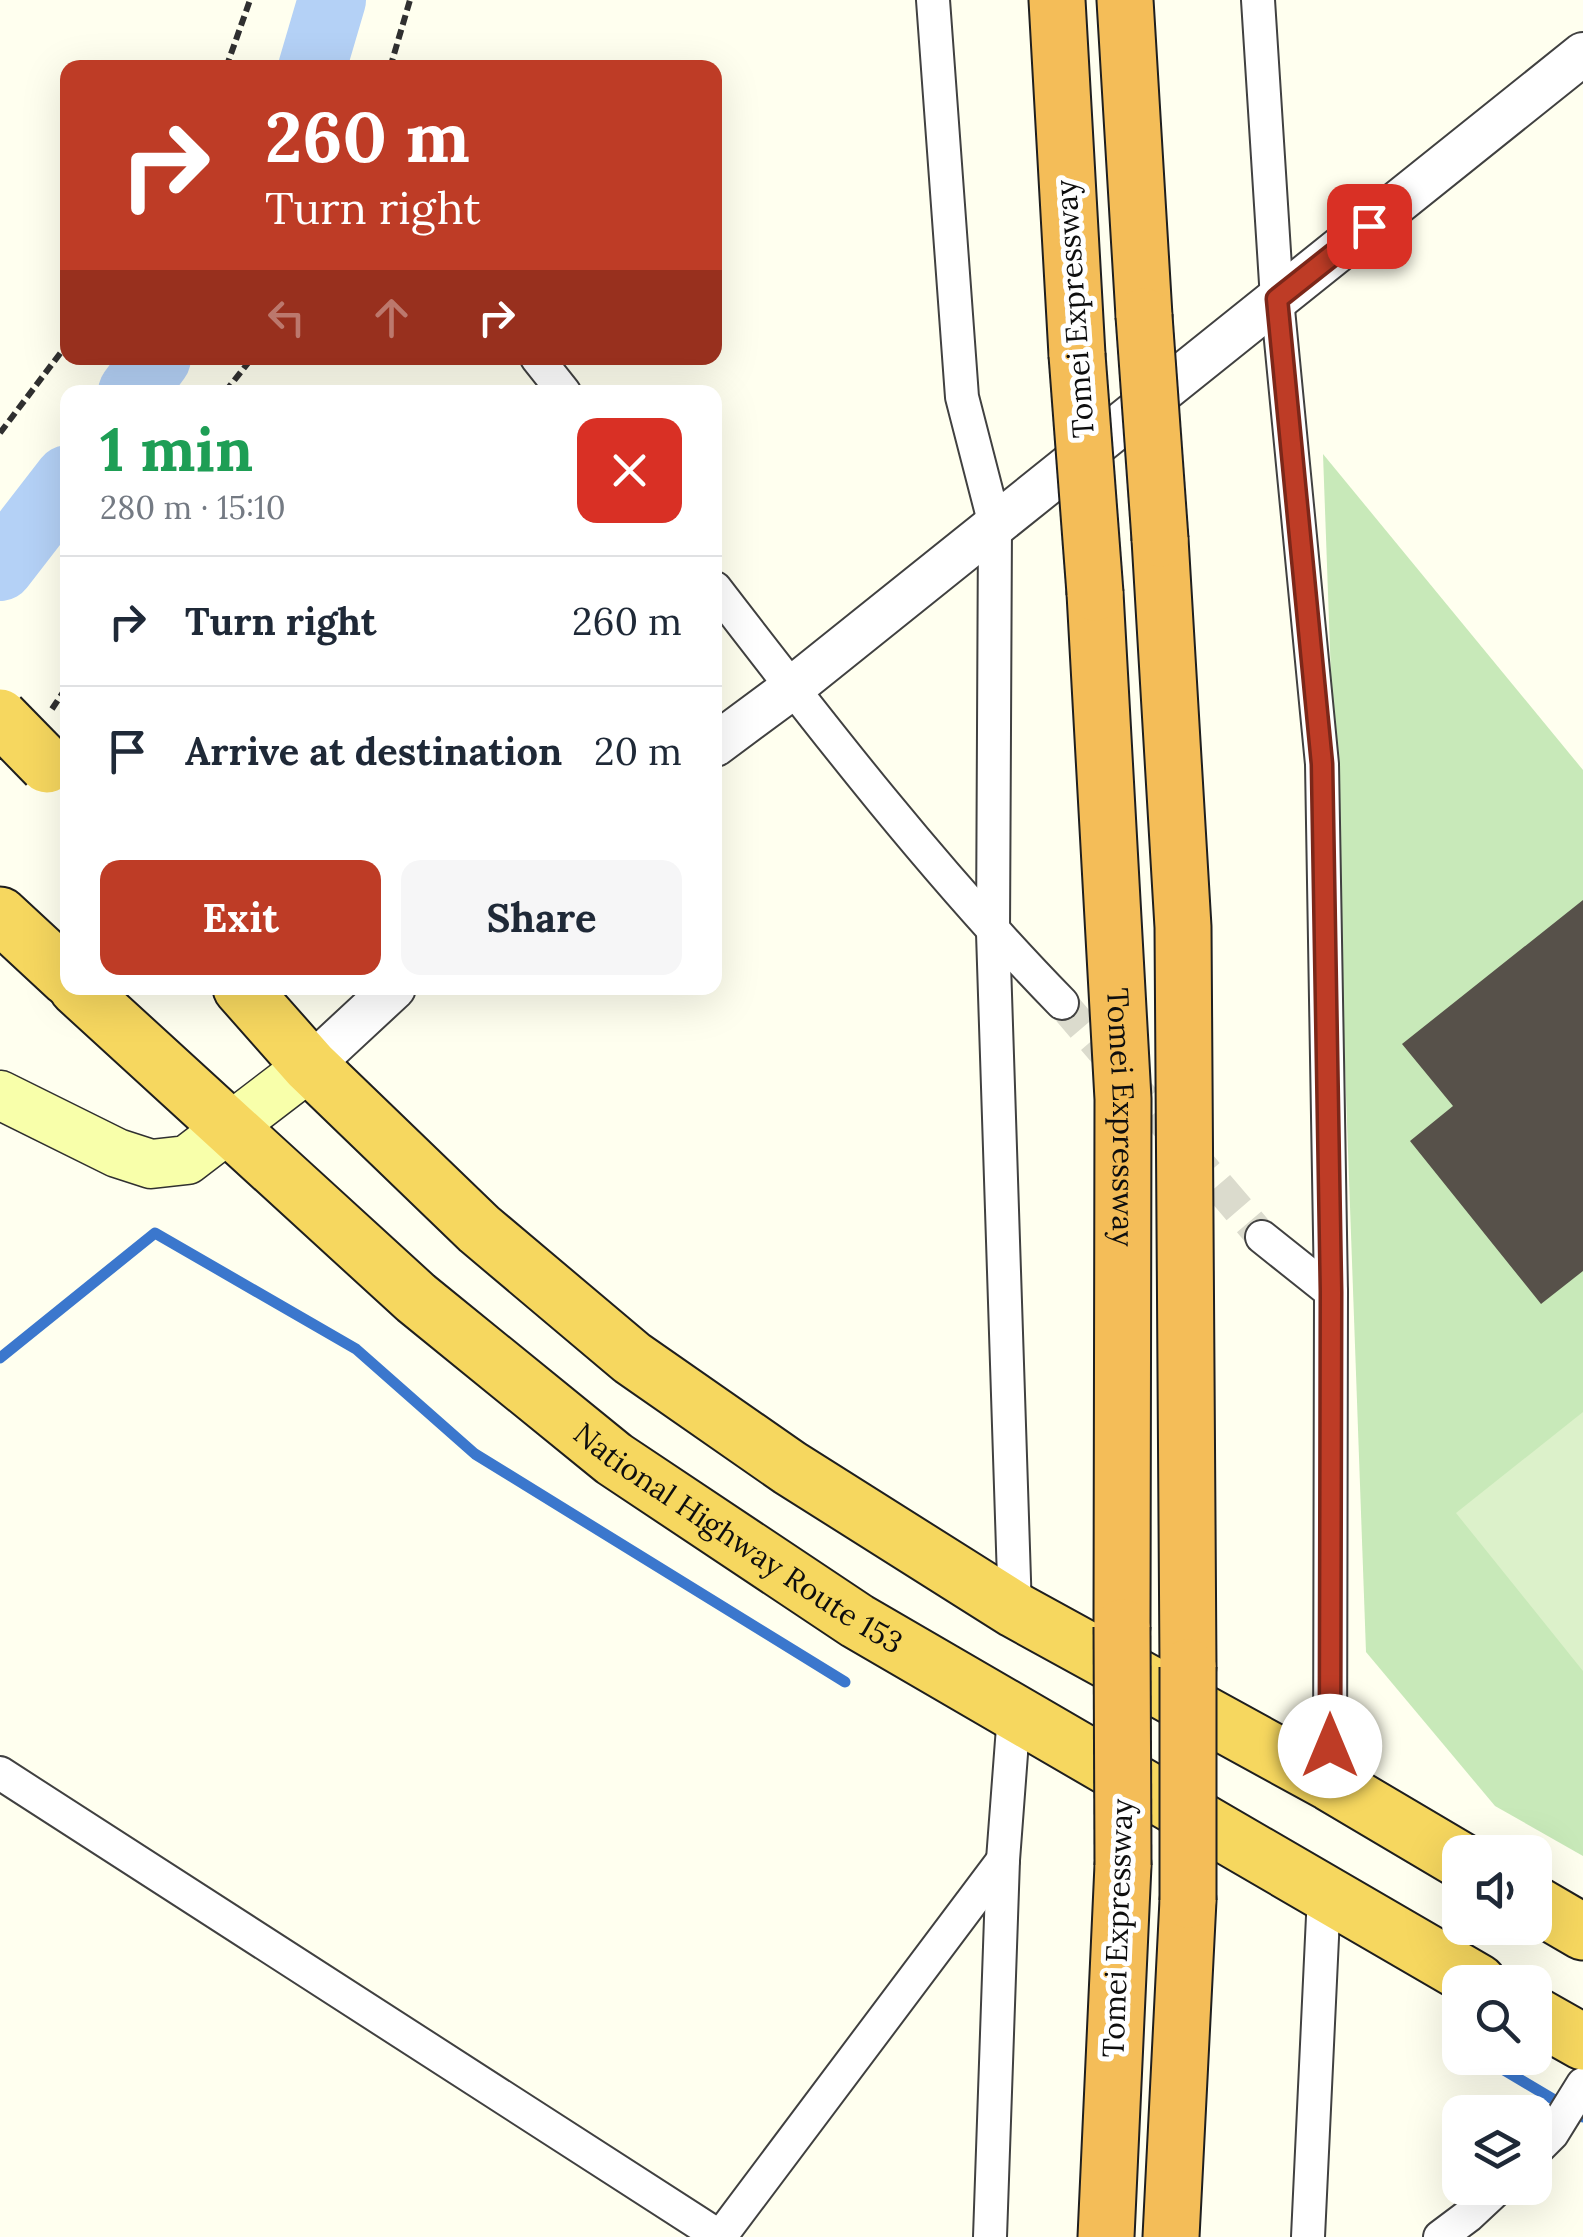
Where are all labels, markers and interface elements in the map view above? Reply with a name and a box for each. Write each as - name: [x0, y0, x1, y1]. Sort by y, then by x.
- text: 260 m: [265, 92, 470, 181]
- icon: right: [100, 100, 230, 230]
- street label: Tomei Expressway: [1046, 178, 1103, 439]
- text: Turn right: [265, 179, 481, 236]
- pin: [1327, 184, 1412, 269]
- icon: arrive: [1342, 199, 1397, 254]
- icon: left: [259, 290, 314, 345]
- icon: ahead: [364, 290, 419, 345]
- icon: right: [469, 290, 524, 345]
- text: 1 min: [100, 411, 253, 487]
- button: close: [577, 418, 682, 523]
- text: 280 m · 15:10: [100, 487, 286, 528]
- icon: right: [100, 594, 155, 649]
- text: Turn right: [185, 597, 376, 645]
- text: 260 m: [572, 597, 682, 645]
- icon: arrive: [100, 724, 155, 779]
- text: Arrive at destination: [185, 727, 562, 775]
- text: 20 m: [594, 727, 682, 775]
- button: Exit: [100, 860, 381, 975]
- button: Share: [401, 860, 682, 975]
- street label: Tomei Expressway: [1099, 987, 1143, 1247]
- street label: National Highway Route 153: [566, 1414, 910, 1662]
- position arrow: [1278, 1694, 1382, 1798]
- street label: Tomei Expressway: [1093, 1798, 1142, 2058]
- map controls: [1442, 1835, 1552, 2205]
- button: sound: [1442, 1835, 1552, 1945]
- button: search: [1442, 1965, 1552, 2075]
- button: layers: [1442, 2095, 1552, 2205]

